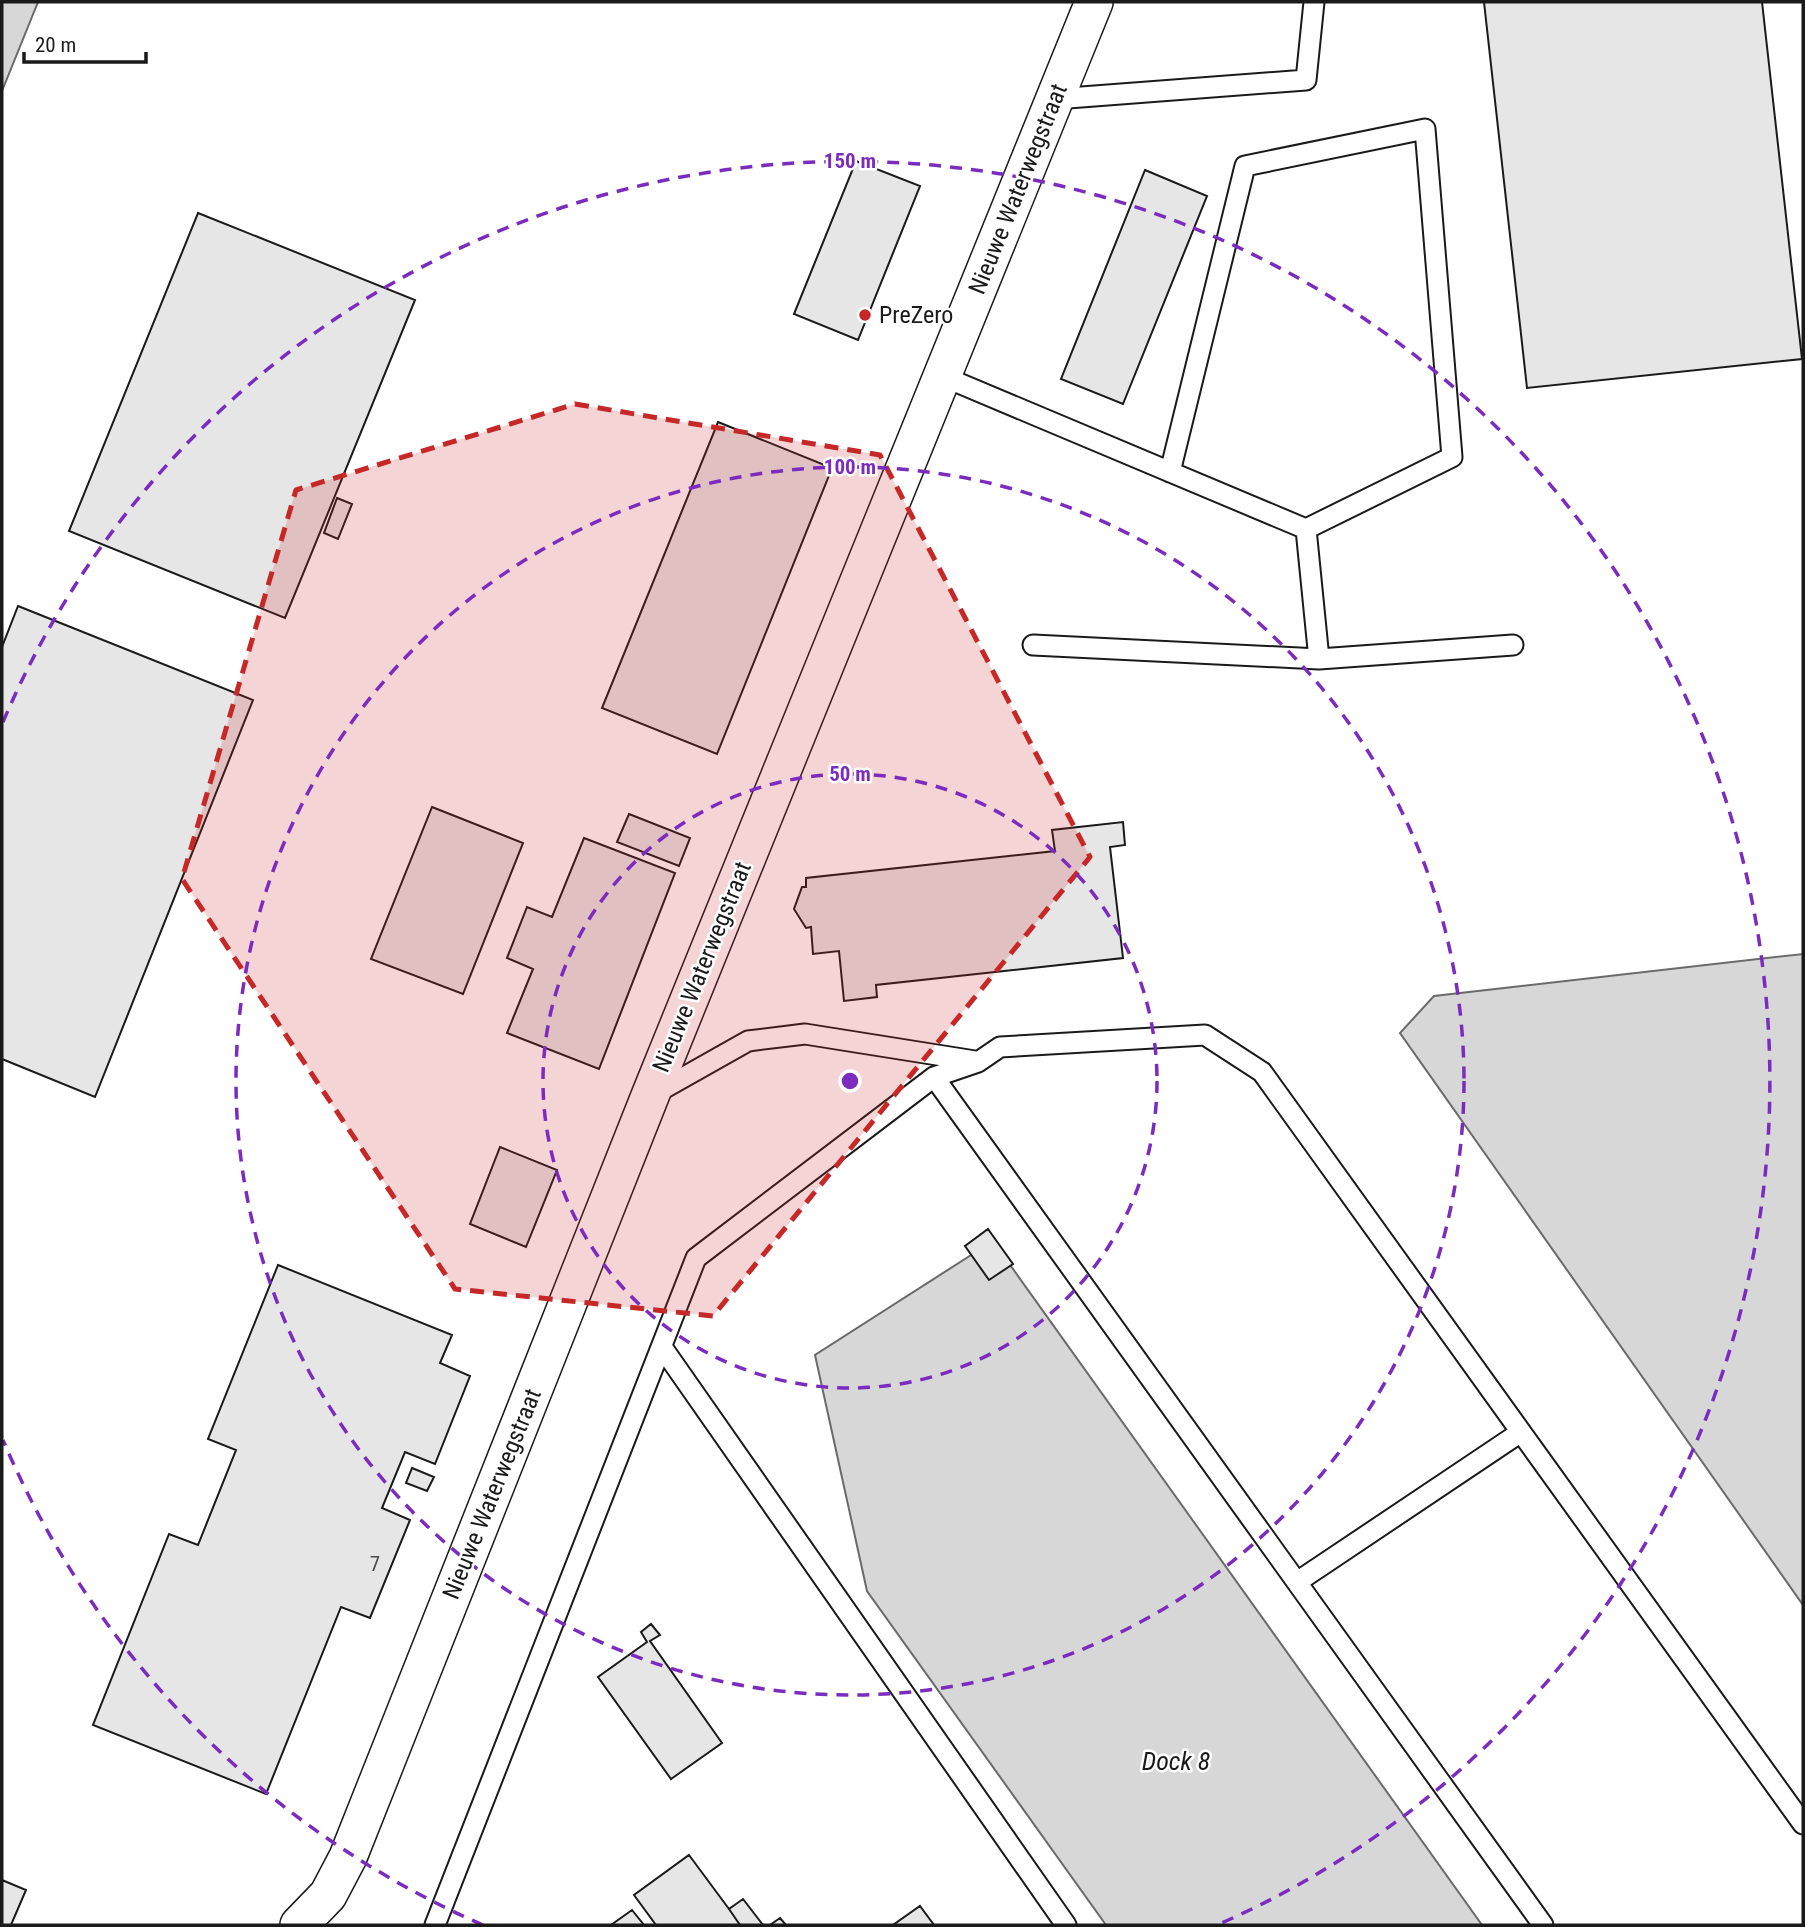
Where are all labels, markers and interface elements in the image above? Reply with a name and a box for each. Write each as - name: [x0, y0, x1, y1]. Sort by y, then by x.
- scale bar: [24, 21, 147, 65]
- text: 20 m: [35, 33, 76, 57]
- street label: Nieuwe Waterwegstraat: [963, 80, 1073, 298]
- text: 150 m: [824, 149, 876, 173]
- place label: PreZero: [879, 301, 953, 329]
- marker: PreZero: [857, 307, 873, 323]
- text: 100 m: [824, 455, 876, 479]
- text: 50 m: [829, 762, 871, 786]
- street label: Nieuwe Waterwegstraat: [647, 858, 757, 1076]
- centre of rings: [838, 1069, 862, 1093]
- street label: Nieuwe Waterwegstraat: [437, 1385, 547, 1603]
- house number: 7: [370, 1552, 380, 1576]
- water label: Dock 8: [1142, 1746, 1210, 1776]

